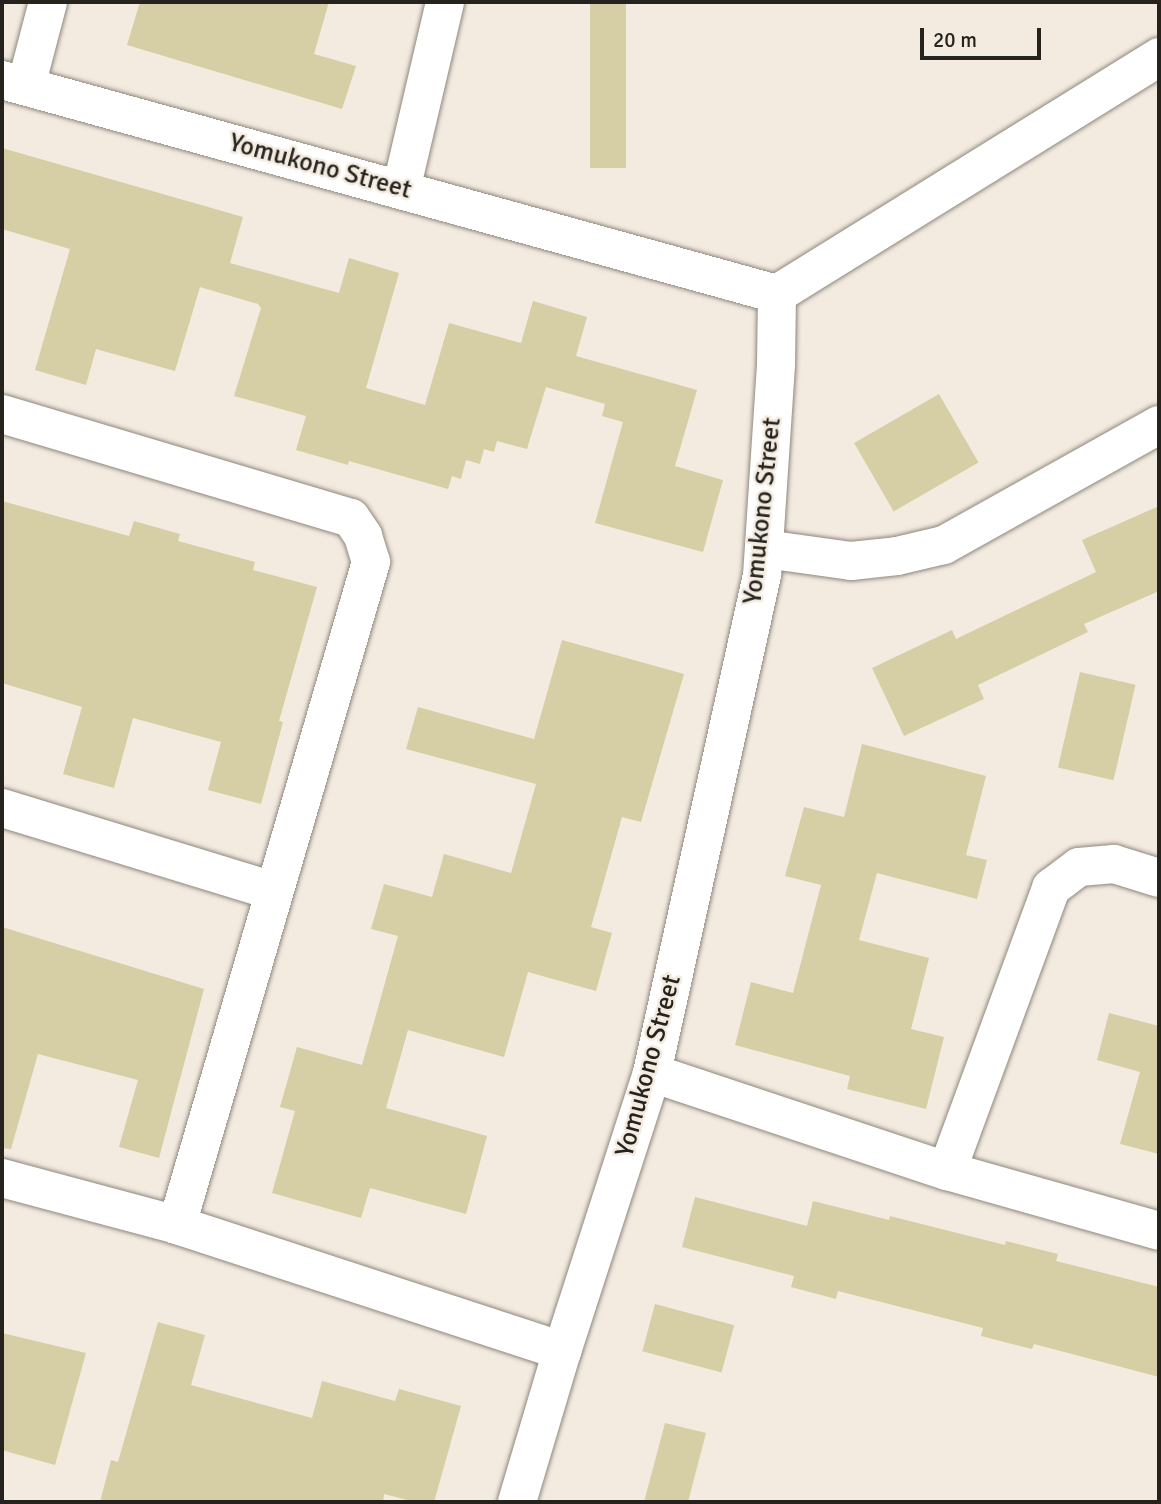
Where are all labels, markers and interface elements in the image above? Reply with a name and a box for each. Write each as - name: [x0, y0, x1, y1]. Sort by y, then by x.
- scale bar: [923, 14, 1044, 58]
- text: 20 m: [933, 27, 977, 53]
- street label: Yomukono Street: [226, 128, 414, 206]
- street label: Yomukono Street: [738, 416, 788, 606]
- street label: Yomukono Street: [610, 972, 688, 1160]

